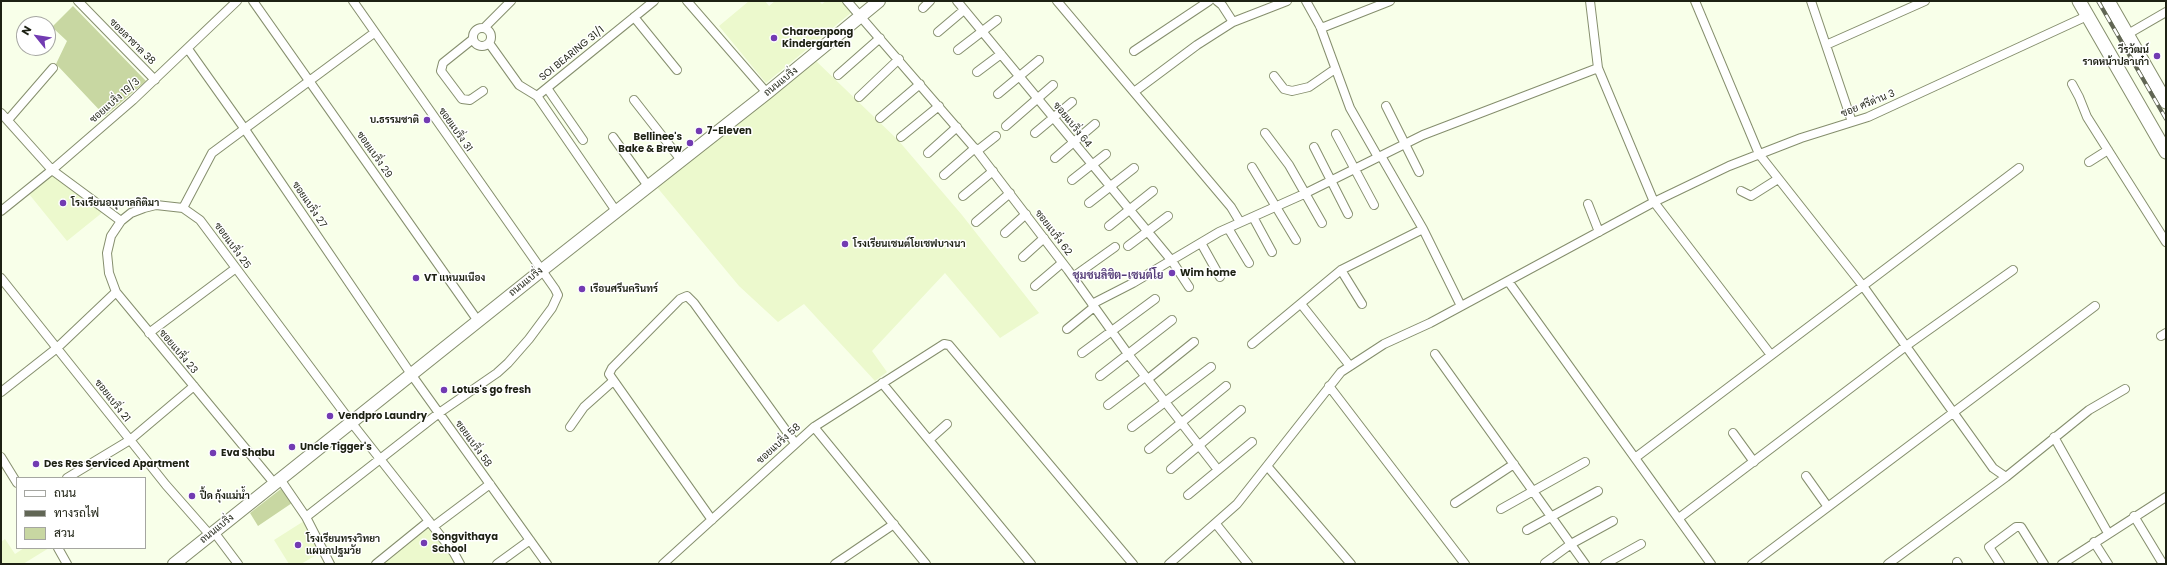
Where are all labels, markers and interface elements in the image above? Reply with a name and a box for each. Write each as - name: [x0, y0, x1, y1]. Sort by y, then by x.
- north arrow: [16, 16, 56, 56]
- street label: ซอยลาซาล 38: [107, 17, 157, 67]
- text: N: [17, 23, 35, 38]
- street label: SOI BEARING 31/1: [537, 24, 607, 84]
- place label: Charoenpong Kindergarten: [782, 26, 853, 50]
- marker: Charoenpong Kindergarten: [769, 33, 779, 43]
- place label: วีรวัฒน์ ราดหน้าปลาเก๋า: [2083, 44, 2149, 68]
- marker: วีรวัฒน์ ราดหน้าปลาเก๋า: [2152, 51, 2162, 61]
- street label: ถนนแบริ่ง: [762, 65, 800, 99]
- street label: ซอยแบริ่ง 19/3: [88, 76, 142, 126]
- street label: ซอย ศรีด่าน 3: [1839, 88, 1897, 120]
- street label: ซอยแบริ่ง 64: [1050, 100, 1094, 150]
- street label: ซอยแบริ่ง 31: [435, 106, 475, 154]
- place label: บ.ธรรมชาติ: [370, 114, 419, 126]
- marker: บ.ธรรมชาติ: [422, 115, 432, 125]
- place label: 7-Eleven: [707, 125, 752, 137]
- marker: 7-Eleven: [694, 126, 704, 136]
- street label: ซอยแบริ่ง 29: [354, 129, 394, 181]
- place label: Bellinee's Bake & Brew: [618, 131, 682, 154]
- marker: Bellinee's Bake & Brew: [685, 138, 695, 148]
- street label: ซอยแบริ่ง 27: [289, 180, 329, 230]
- place label: โรงเรียนอนุบาลกิติมา: [71, 197, 159, 209]
- marker: โรงเรียนอนุบาลกิติมา: [58, 198, 68, 208]
- street label: ซอยแบริ่ง 62: [1032, 208, 1074, 258]
- street label: ซอยแบริ่ง 25: [211, 221, 253, 271]
- place label: โรงเรียนเซนต์โยเซฟบางนา: [853, 238, 966, 250]
- marker: โรงเรียนเซนต์โยเซฟบางนา: [840, 239, 850, 249]
- street label: ถนนแบริ่ง: [507, 265, 545, 299]
- place label: Wim home: [1180, 267, 1236, 279]
- marker: Wim home: [1167, 268, 1177, 278]
- district label: ชุมชนลิขิต-เซนต์โย: [1072, 269, 1164, 283]
- place label: VT แหนมเนือง: [424, 272, 485, 284]
- marker: VT แหนมเนือง: [411, 273, 421, 283]
- place label: เรือนศรีนครินทร์: [590, 283, 658, 295]
- marker: เรือนศรีนครินทร์: [577, 284, 587, 294]
- street label: ซอยแบริ่ง 23: [156, 328, 200, 376]
- street label: ซอยแบริ่ง 21: [92, 377, 132, 425]
- place label: Lotus's go fresh: [452, 384, 531, 396]
- marker: Lotus's go fresh: [439, 385, 449, 395]
- place label: Vendpro Laundry: [338, 410, 427, 422]
- marker: Vendpro Laundry: [325, 411, 335, 421]
- street label: ซอยแบริ่ง 58: [452, 418, 494, 470]
- street label: ซอยแบริ่ง 58: [755, 421, 803, 467]
- place label: Uncle Tigger's: [300, 441, 372, 453]
- marker: Uncle Tigger's: [287, 442, 297, 452]
- place label: Eva Shabu: [221, 447, 275, 459]
- marker: Eva Shabu: [208, 448, 218, 458]
- place label: Des Res Serviced Apartment: [44, 458, 189, 470]
- marker: Des Res Serviced Apartment: [31, 459, 41, 469]
- legend: [16, 477, 146, 549]
- text: ถนน: [54, 484, 76, 501]
- place label: ปื้ด กุ้งแม่น้ำ: [200, 490, 250, 502]
- marker: ปื้ด กุ้งแม่น้ำ: [187, 491, 197, 501]
- text: ทางรถไฟ: [54, 504, 99, 521]
- street label: ถนนแบริ่ง: [198, 512, 236, 546]
- text: สวน: [54, 524, 75, 541]
- place label: Songvithaya School: [432, 531, 498, 554]
- place label: โรงเรียนทรงวิทยา แผนกปฐมวัย: [306, 533, 380, 556]
- marker: Songvithaya School: [419, 538, 429, 548]
- marker: โรงเรียนทรงวิทยา แผนกปฐมวัย: [293, 540, 303, 550]

